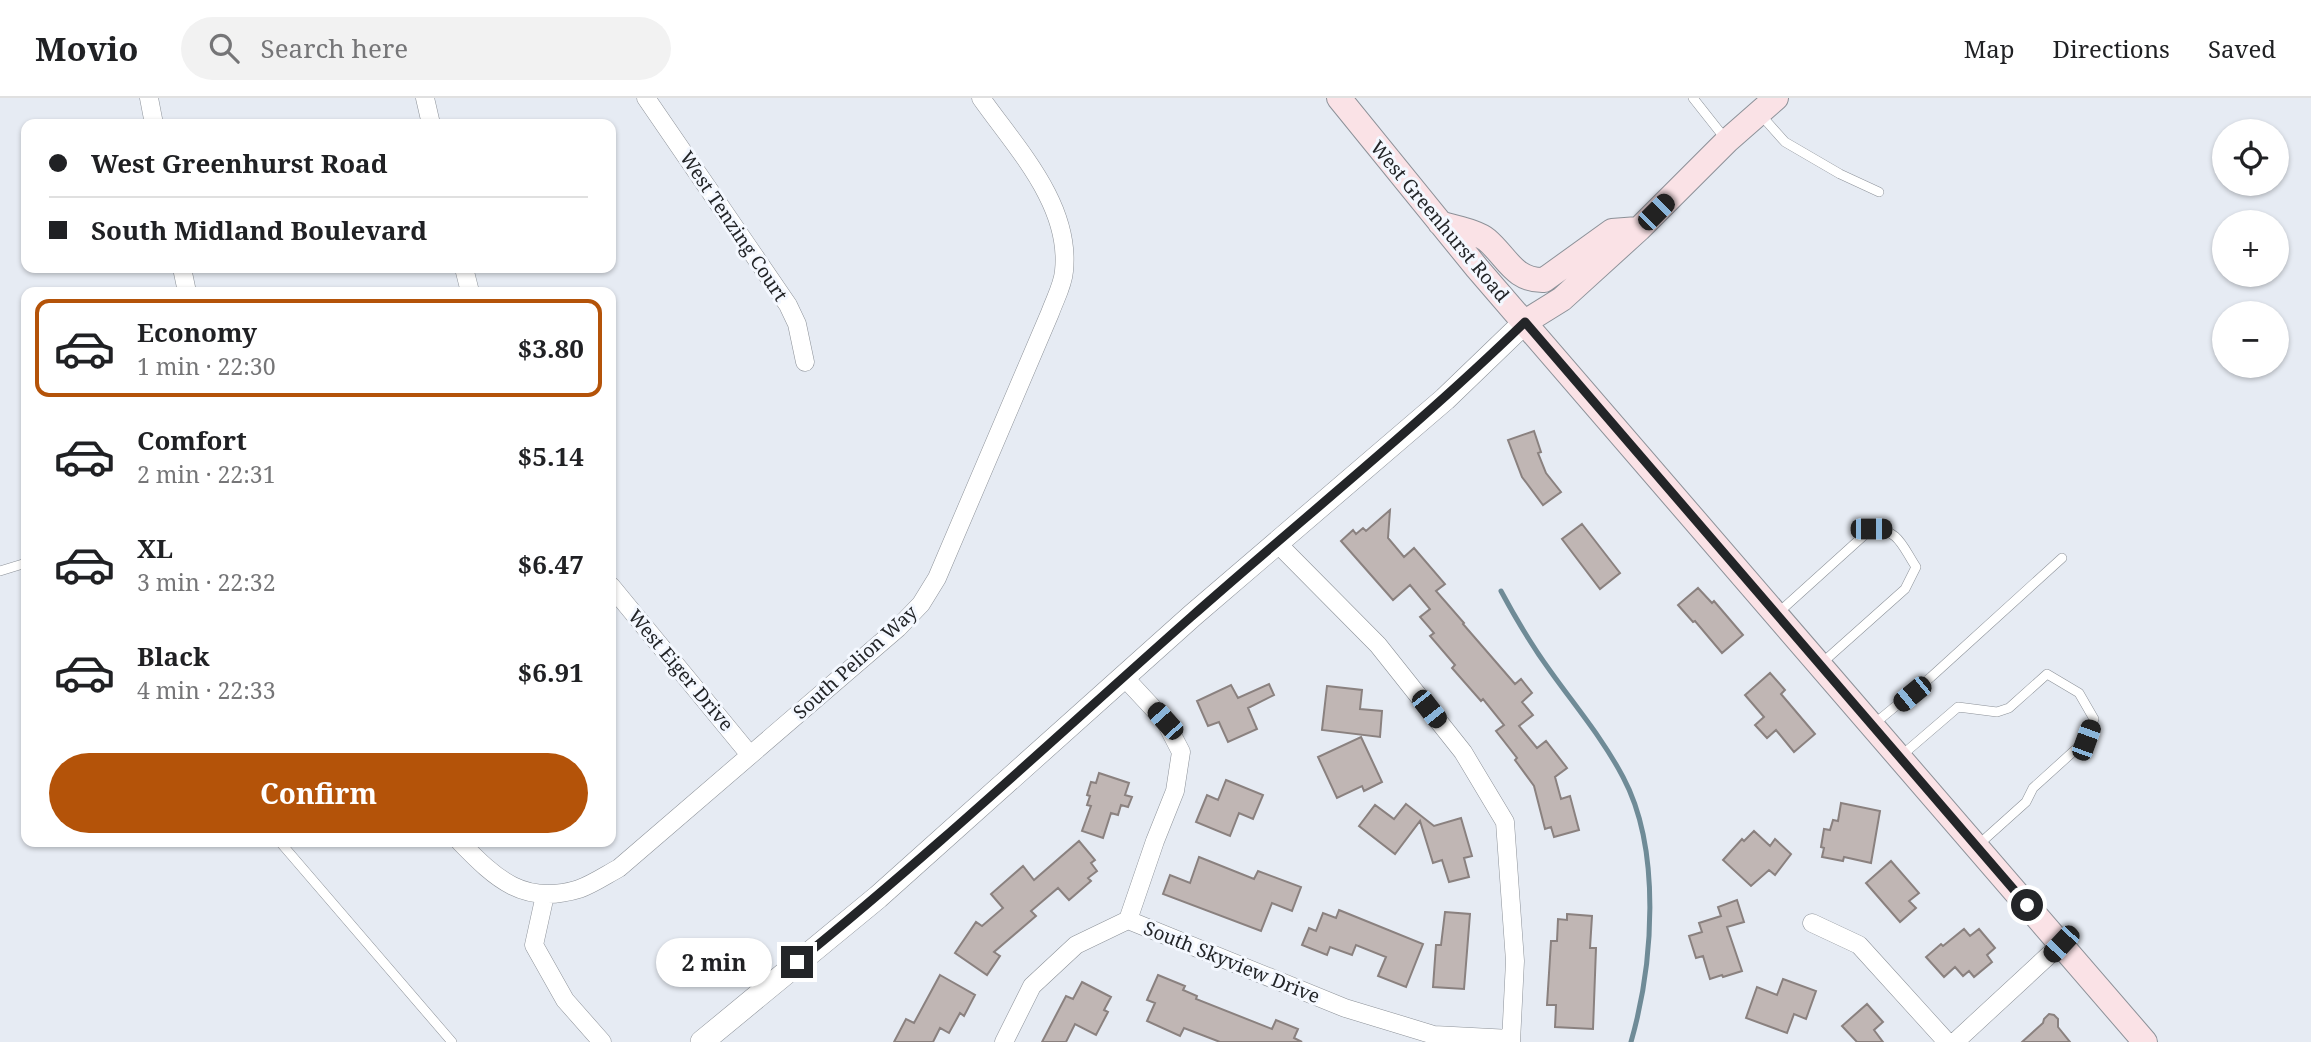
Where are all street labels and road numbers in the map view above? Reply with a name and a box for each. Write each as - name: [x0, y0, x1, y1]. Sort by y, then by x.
- street label: West Greenhurst Road: [1365, 135, 1516, 307]
- street label: West Tenzing Court: [674, 146, 794, 306]
- street label: South Pelion Way: [787, 599, 923, 725]
- street label: West Eiger Drive: [622, 604, 740, 736]
- street label: South Skyview Drive: [1140, 915, 1324, 1009]

